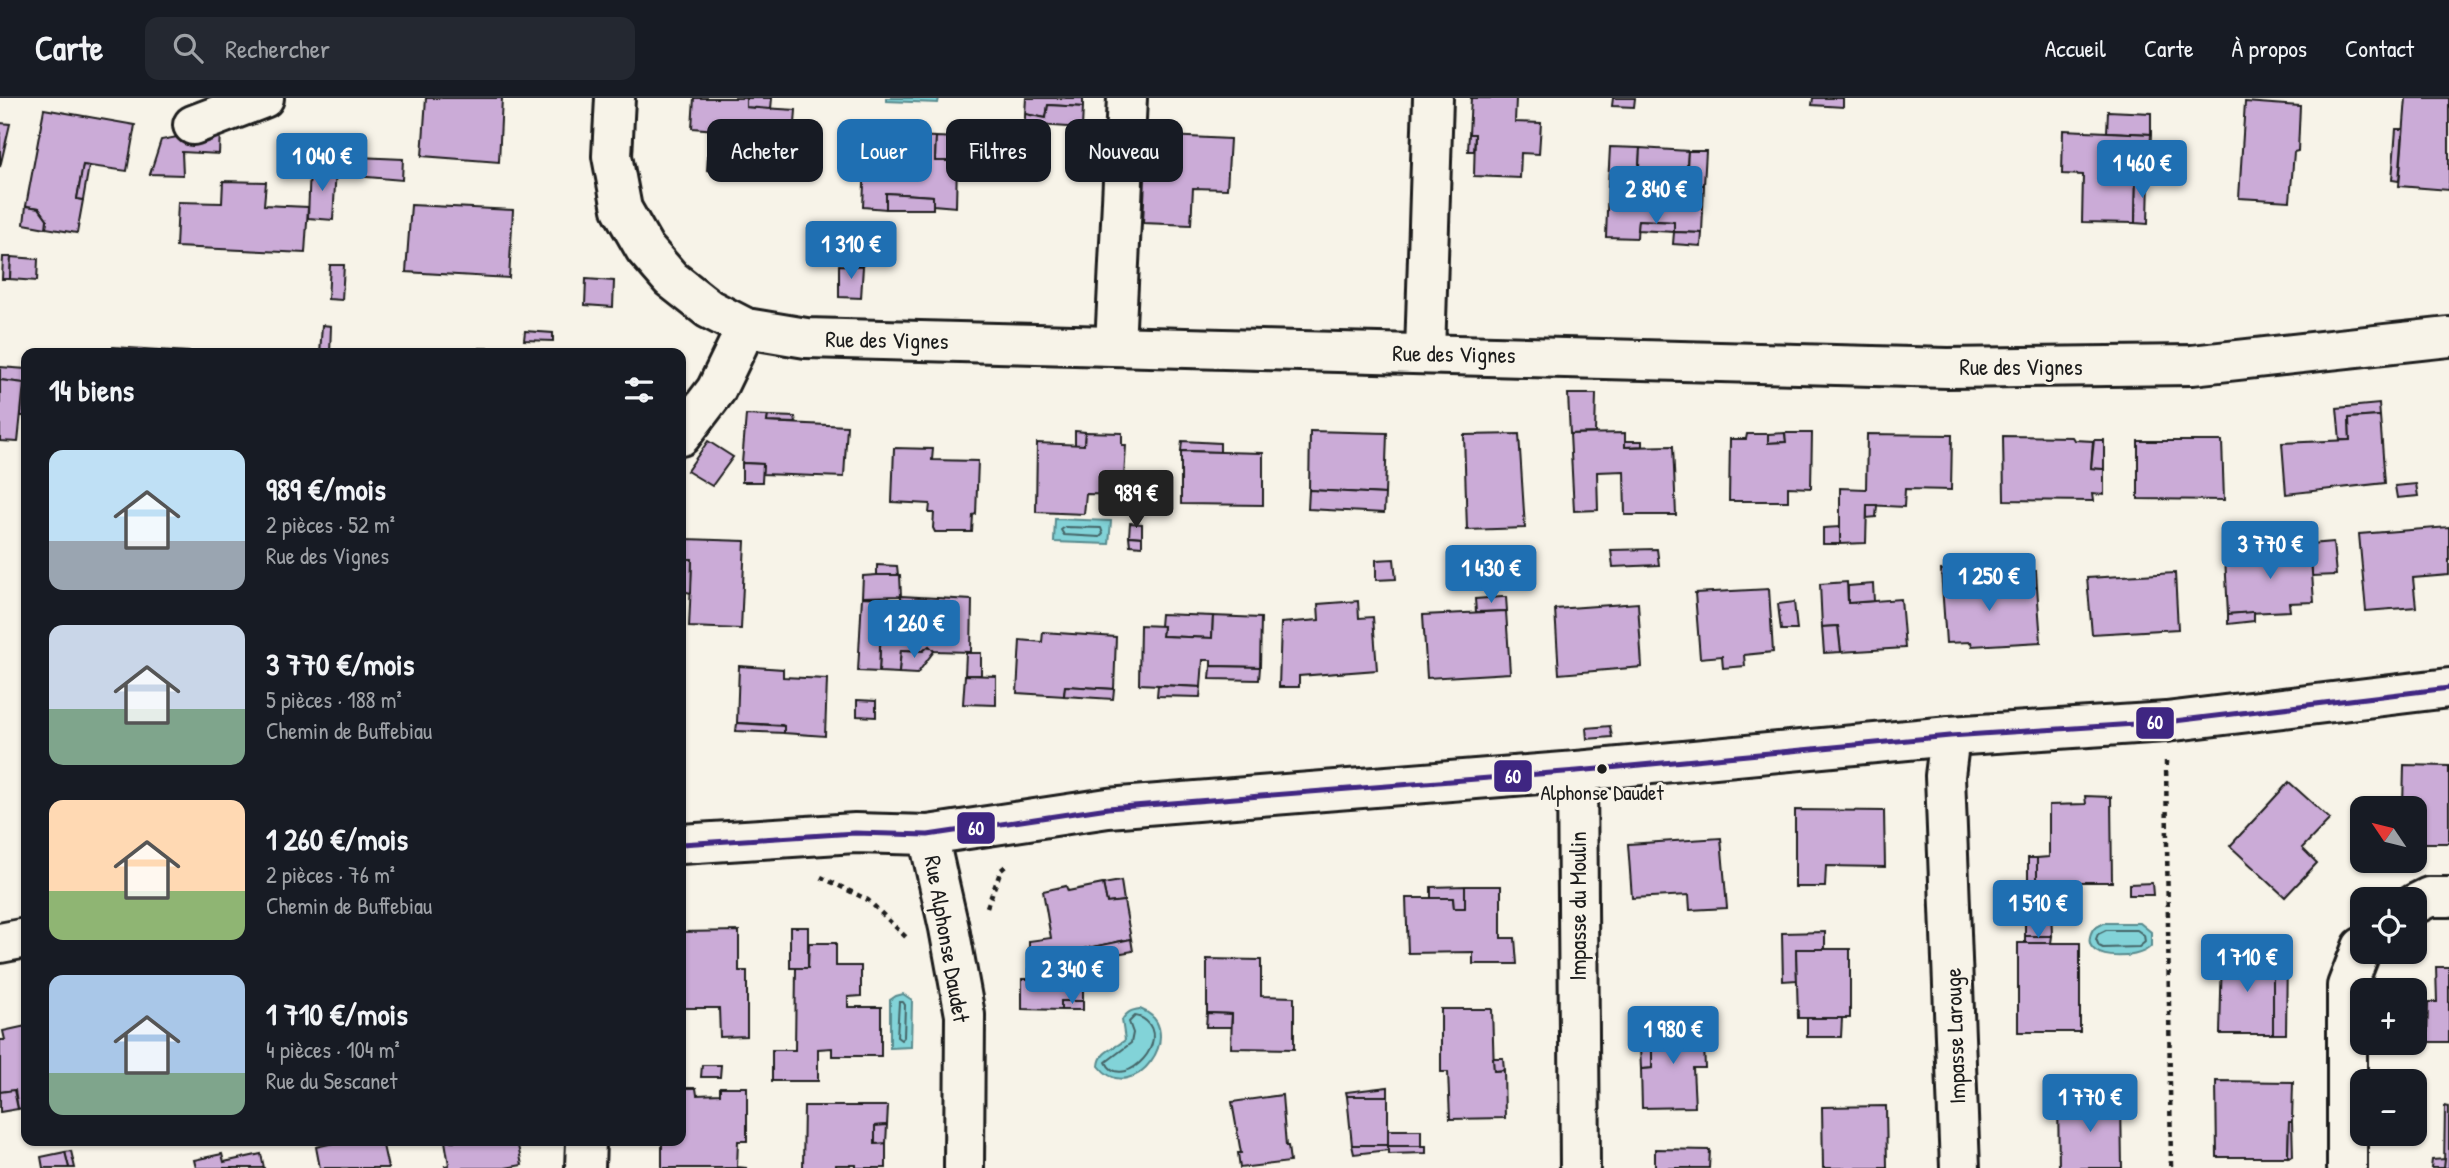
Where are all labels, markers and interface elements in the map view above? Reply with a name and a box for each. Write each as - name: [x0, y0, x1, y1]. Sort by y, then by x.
- search box: [145, 17, 635, 80]
- text: Carte: [35, 26, 103, 70]
- icon: search: [169, 29, 207, 67]
- text: Rechercher: [225, 31, 330, 66]
- text: Accueil: [2045, 32, 2106, 64]
- text: Carte: [2144, 32, 2193, 64]
- text: À propos: [2231, 32, 2307, 64]
- text: Contact: [2345, 32, 2414, 64]
- chip: Acheter: [707, 119, 823, 182]
- chip: Louer: [837, 119, 932, 182]
- chip: Filtres: [946, 119, 1051, 182]
- chip: Nouveau: [1065, 119, 1183, 182]
- pin: 1 040 €: [257, 134, 387, 193]
- text: 1 040 €: [292, 140, 352, 171]
- pin: 1 460 €: [2077, 140, 2207, 200]
- text: 1 460 €: [2113, 147, 2171, 178]
- pin: 2 840 €: [1591, 166, 1721, 226]
- text: 2 840 €: [1625, 173, 1687, 204]
- pin: 1 310 €: [786, 222, 916, 281]
- text: 1 310 €: [822, 228, 880, 259]
- street label: Rue des Vignes: [825, 323, 949, 356]
- street label: Rue des Vignes: [1392, 337, 1516, 370]
- street label: Rue des Vignes: [1959, 351, 2083, 382]
- text: 14 biens: [49, 370, 134, 410]
- icon: filters: [620, 371, 658, 409]
- text: 989 €/mois: [266, 469, 386, 509]
- pin: 989 €: [1087, 470, 1185, 530]
- text: 989 €: [1114, 477, 1158, 508]
- icon: home: [105, 478, 189, 562]
- text: 2 pièces · 52 m²: [266, 509, 395, 540]
- pin: 3 770 €: [2205, 522, 2335, 581]
- text: 3 770 €: [2237, 528, 2303, 559]
- text: Rue des Vignes: [266, 540, 389, 571]
- pin: 1 430 €: [1426, 546, 1556, 605]
- text: 1 430 €: [1461, 552, 1521, 583]
- pin: 1 250 €: [1924, 554, 2054, 613]
- text: 1 250 €: [1959, 560, 2019, 591]
- pin: 1 260 €: [849, 601, 979, 660]
- text: 1 260 €: [884, 607, 944, 638]
- text: 3 770 €/mois: [266, 644, 414, 684]
- icon: home: [105, 653, 189, 737]
- text: 5 pièces · 188 m²: [266, 684, 402, 715]
- line badge: 60: [2135, 706, 2175, 740]
- text: 60: [2147, 709, 2164, 735]
- text: Chemin de Buffebiau: [266, 715, 432, 746]
- line badge: 60: [1493, 759, 1533, 793]
- marker: Alphonse Daudet: [1595, 762, 1609, 776]
- text: 60: [1505, 763, 1522, 789]
- place label: Alphonse Daudet: [1540, 778, 1664, 807]
- north arrow: [2350, 796, 2427, 873]
- map controls: [2350, 796, 2427, 1146]
- line badge: 60: [956, 811, 996, 845]
- text: 60: [968, 815, 985, 841]
- text: 1 260 €/mois: [266, 819, 408, 859]
- icon: home: [105, 828, 189, 912]
- street label: Impasse du Moulin: [1562, 831, 1593, 981]
- street label: Rue Alphonse Daudet: [918, 853, 978, 1026]
- text: 2 pièces · 76 m²: [266, 859, 395, 890]
- pin: 1 510 €: [1973, 880, 2103, 940]
- text: 1 510 €: [2009, 887, 2067, 918]
- button: locate: [2350, 887, 2427, 964]
- text: Chemin de Buffebiau: [266, 890, 432, 921]
- pin: 1 710 €: [2182, 934, 2312, 994]
- text: 1 710 €: [2217, 941, 2277, 972]
- pin: 2 340 €: [1007, 946, 1137, 1006]
- text: 2 340 €: [1041, 953, 1103, 984]
- street label: Impasse Larouge: [1937, 967, 1972, 1105]
- button: +: [2350, 978, 2427, 1055]
- text: 1 710 €/mois: [266, 994, 408, 1034]
- icon: home: [105, 1003, 189, 1087]
- pin: 1 980 €: [1608, 1006, 1738, 1066]
- text: 1 980 €: [1644, 1013, 1702, 1044]
- text: 4 pièces · 104 m²: [266, 1034, 400, 1065]
- text: Rue du Sescanet: [266, 1065, 398, 1096]
- button: −: [2350, 1069, 2427, 1146]
- pin: 1 770 €: [2025, 1074, 2155, 1134]
- text: 1 770 €: [2058, 1081, 2122, 1112]

